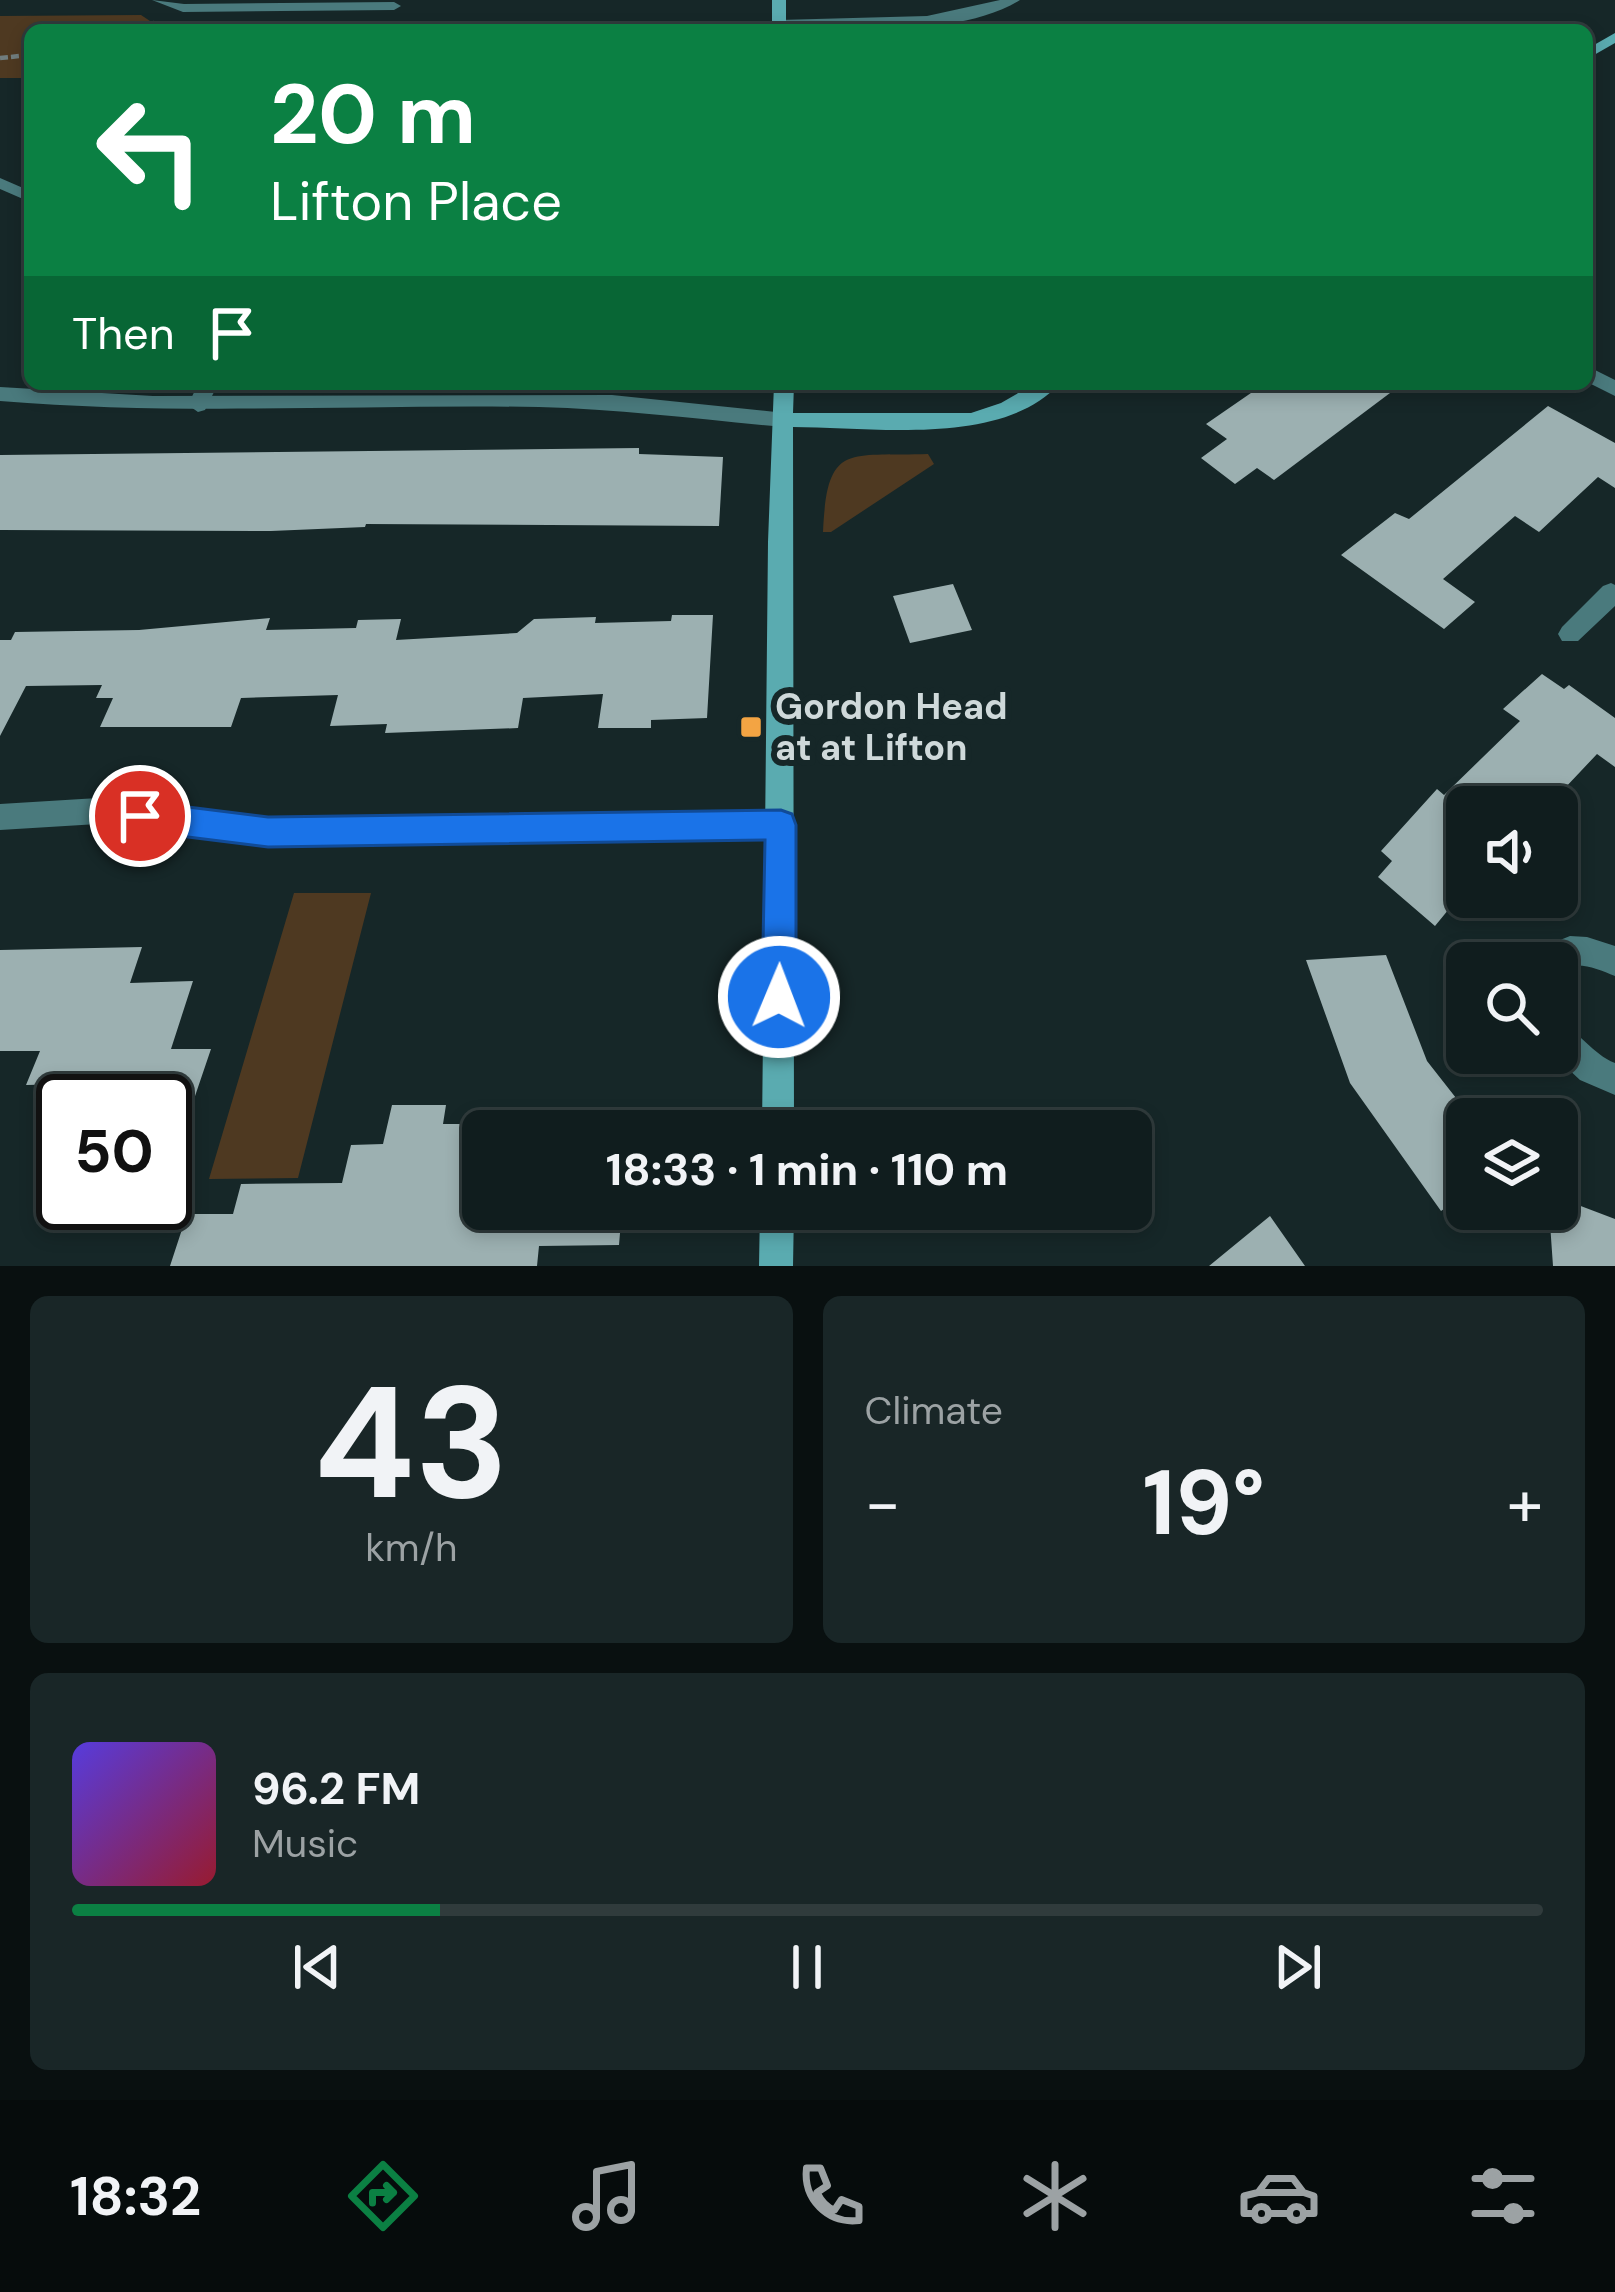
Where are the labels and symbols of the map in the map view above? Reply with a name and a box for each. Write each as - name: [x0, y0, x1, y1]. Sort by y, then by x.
- place label: Gordon Head at at Lifton: [775, 683, 1008, 771]
- marker: Gordon Head at at Lifton: [738, 714, 764, 740]
- pin: [89, 765, 191, 867]
- position arrow: [716, 934, 842, 1060]
- speed limit sign: 50: [36, 1074, 192, 1230]

